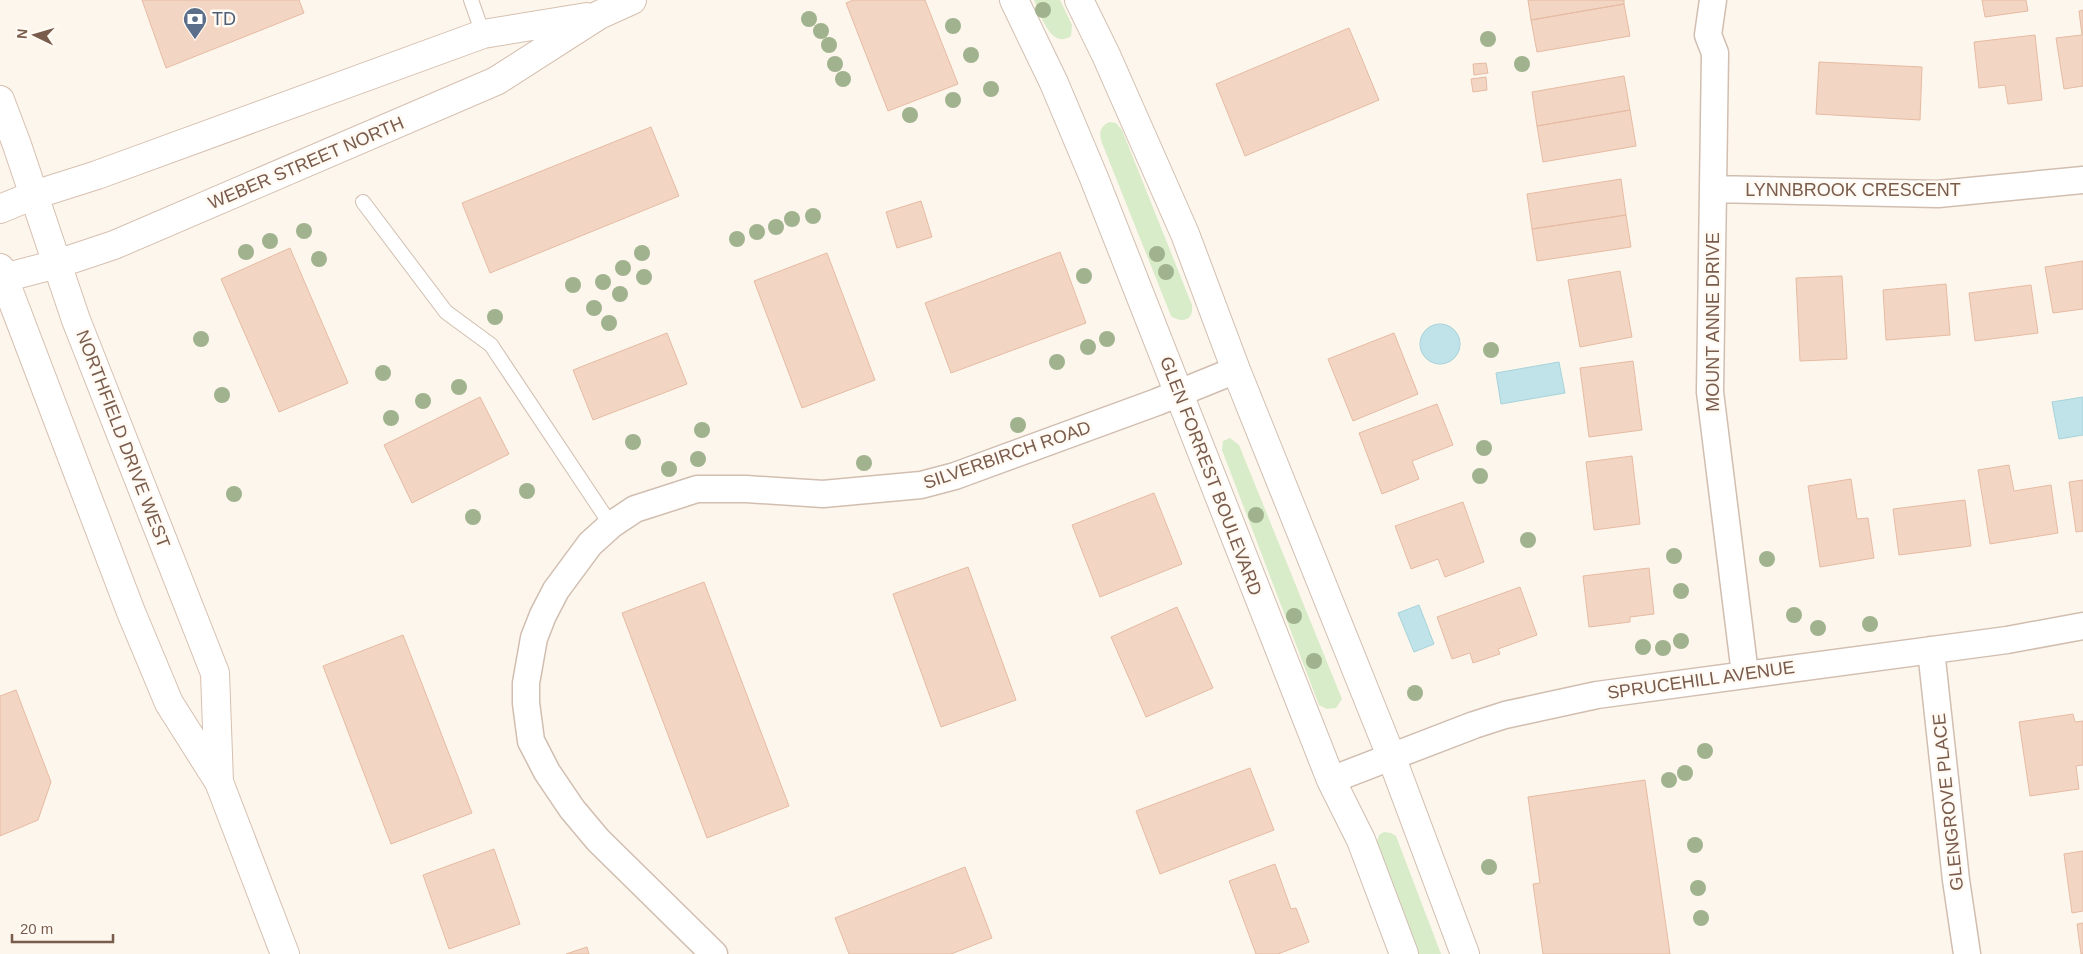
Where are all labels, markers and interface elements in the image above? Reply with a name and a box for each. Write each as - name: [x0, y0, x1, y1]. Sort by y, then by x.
- bank icon: TD: [182, 6, 208, 40]
- place label: TD: [212, 9, 236, 29]
- north arrow: [10, 10, 60, 60]
- text: N: [14, 28, 30, 40]
- street label: WEBER STREET NORTH: [205, 113, 407, 213]
- street label: LYNNBROOK CRESCENT: [1745, 180, 1961, 200]
- street label: MOUNT ANNE DRIVE: [1703, 232, 1723, 412]
- street label: NORTHFIELD DRIVE WEST: [72, 327, 174, 551]
- street label: GLEN FORREST BOULEVARD: [1156, 354, 1266, 598]
- street label: SILVERBIRCH ROAD: [921, 417, 1093, 493]
- street label: SPRUCEHILL AVENUE: [1606, 657, 1796, 703]
- street label: GLENGROVE PLACE: [1929, 712, 1967, 892]
- scale bar: [12, 912, 114, 944]
- text: 20 m: [20, 920, 53, 937]

